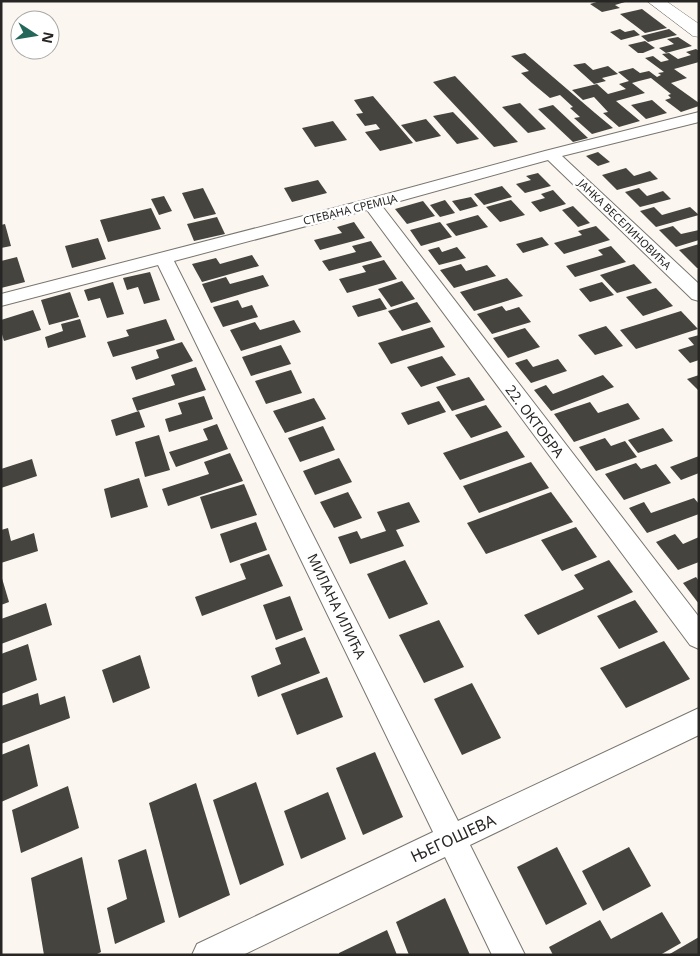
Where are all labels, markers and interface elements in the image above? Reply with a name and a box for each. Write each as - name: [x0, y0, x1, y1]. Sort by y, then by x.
- north arrow: [10, 10, 60, 60]
- text: N: [38, 30, 59, 45]
- street label: ЈАНКА ВЕСЕЛИНОВИЋА: [574, 175, 676, 273]
- street label: СТЕВАНА СРЕМЦА: [301, 190, 400, 228]
- street label: 22. ОКТОБРА: [501, 381, 569, 461]
- street label: МИЛАНА ИЛИЋА: [303, 550, 371, 662]
- street label: ЊЕГОШЕВА: [407, 808, 500, 867]

